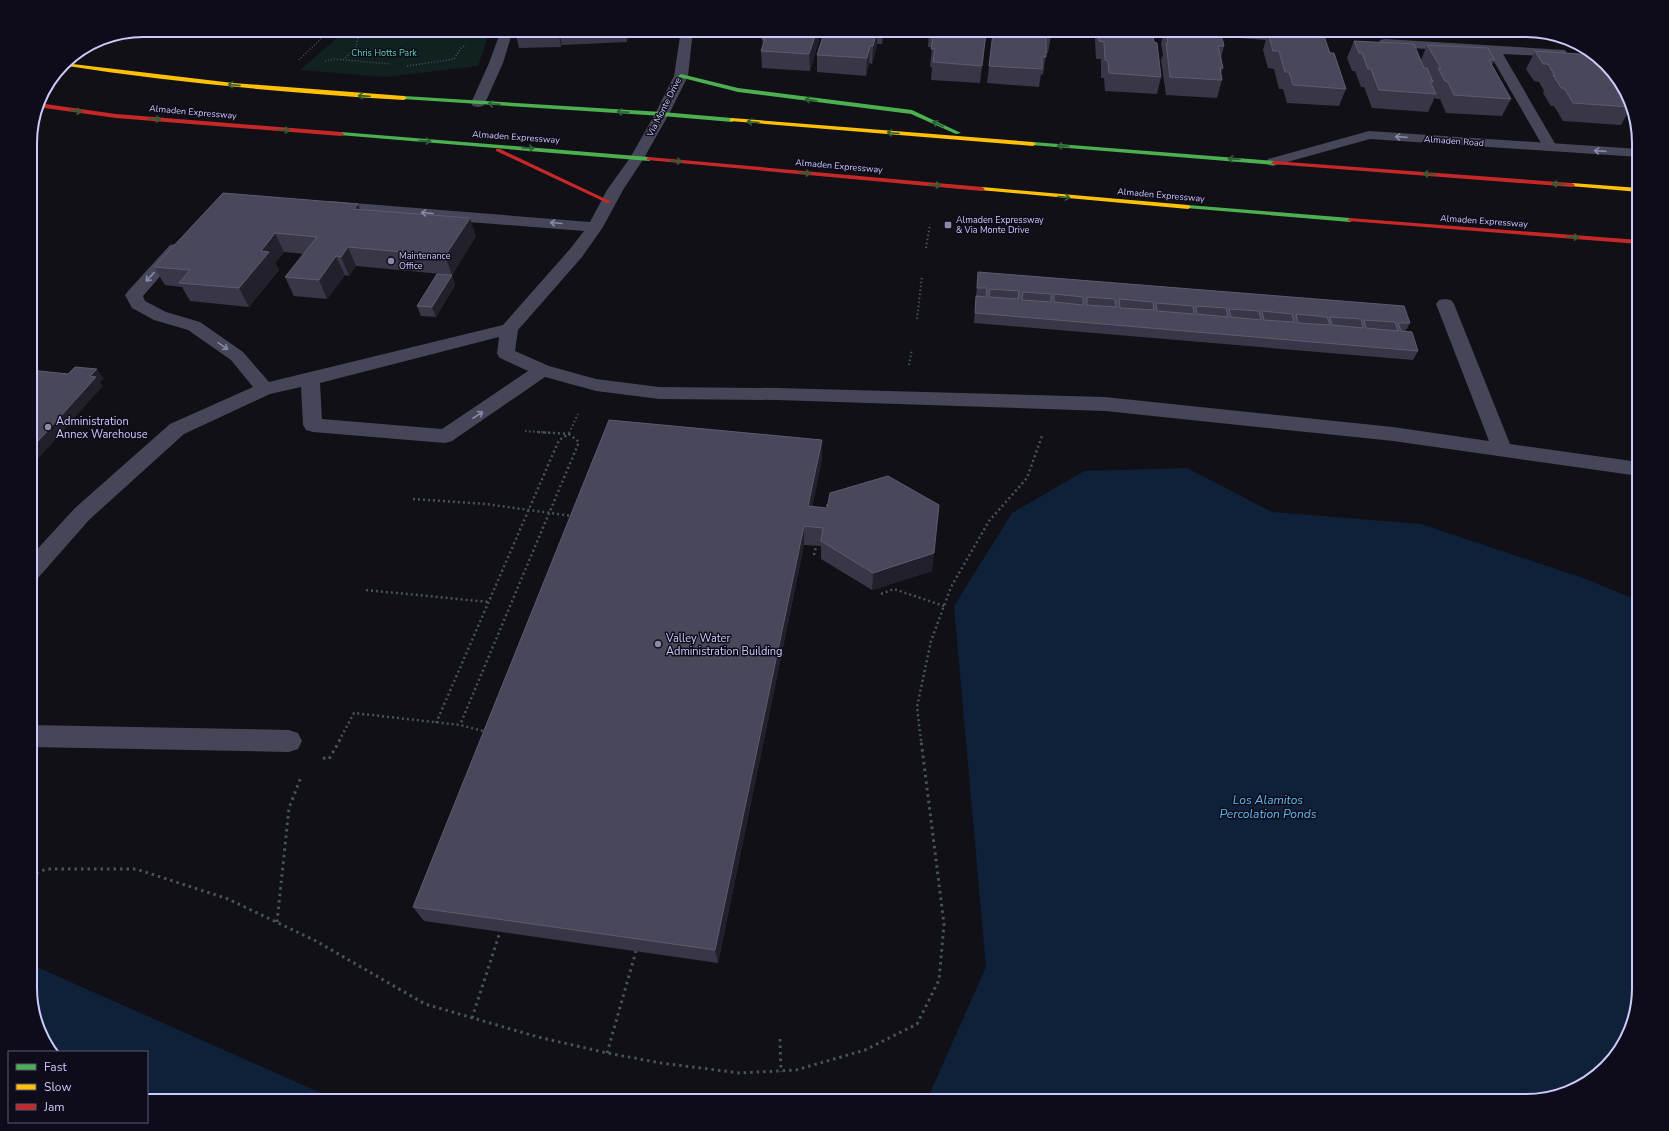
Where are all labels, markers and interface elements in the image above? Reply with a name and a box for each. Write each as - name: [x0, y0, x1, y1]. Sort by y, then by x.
- park label: Chris Hotts Park: [351, 47, 417, 59]
- street label: Via Monte Drive: [644, 75, 684, 139]
- one-way arrow: [228, 81, 241, 88]
- one-way arrow: [358, 92, 371, 99]
- one-way arrow: [805, 96, 818, 104]
- one-way arrow: [487, 101, 500, 108]
- street label: Almaden Expressway: [149, 102, 238, 122]
- one-way arrow: [69, 107, 82, 114]
- one-way arrow: [617, 108, 630, 115]
- one-way arrow: [148, 116, 161, 123]
- one-way arrow: [747, 118, 760, 125]
- one-way arrow: [932, 120, 944, 127]
- one-way arrow: [277, 127, 290, 134]
- street label: Almaden Expressway: [472, 128, 561, 146]
- one-way arrow: [887, 129, 900, 137]
- street label: Almaden Road: [1424, 133, 1484, 149]
- one-way arrow: [1394, 134, 1407, 141]
- one-way arrow: [418, 137, 431, 144]
- one-way arrow: [1057, 143, 1070, 150]
- one-way arrow: [521, 145, 534, 152]
- one-way arrow: [1594, 147, 1607, 154]
- street label: Almaden Expressway: [795, 156, 884, 176]
- one-way arrow: [1228, 156, 1241, 163]
- one-way arrow: [669, 158, 682, 165]
- one-way arrow: [798, 169, 811, 177]
- one-way arrow: [1423, 170, 1436, 177]
- one-way arrow: [1552, 180, 1565, 187]
- one-way arrow: [928, 181, 941, 189]
- street label: Almaden Expressway: [1117, 185, 1206, 205]
- one-way arrow: [1057, 193, 1070, 200]
- one-way arrow: [421, 210, 434, 217]
- street label: Almaden Expressway: [1440, 212, 1529, 230]
- place label: Almaden Expressway & Via Monte Drive: [956, 214, 1044, 236]
- one-way arrow: [550, 220, 563, 227]
- marker: Almaden Expressway & Via Monte Drive: [943, 220, 953, 230]
- one-way arrow: [1566, 234, 1579, 241]
- place label: Maintenance Office: [399, 250, 451, 272]
- marker: Maintenance Office: [386, 256, 396, 266]
- one-way arrow: [146, 272, 155, 282]
- one-way arrow: [217, 342, 228, 350]
- one-way arrow: [472, 411, 483, 419]
- place label: Administration Annex Warehouse: [56, 414, 148, 442]
- marker: Administration Annex Warehouse: [43, 422, 53, 432]
- place label: Valley Water Administration Building: [665, 631, 783, 659]
- marker: Valley Water Administration Building: [653, 639, 663, 649]
- water label: Los Alamitos Percolation Ponds: [1219, 792, 1317, 822]
- legend: [8, 1051, 148, 1123]
- text: Fast: [44, 1059, 67, 1075]
- text: Slow: [44, 1079, 72, 1095]
- text: Jam: [43, 1099, 65, 1115]

